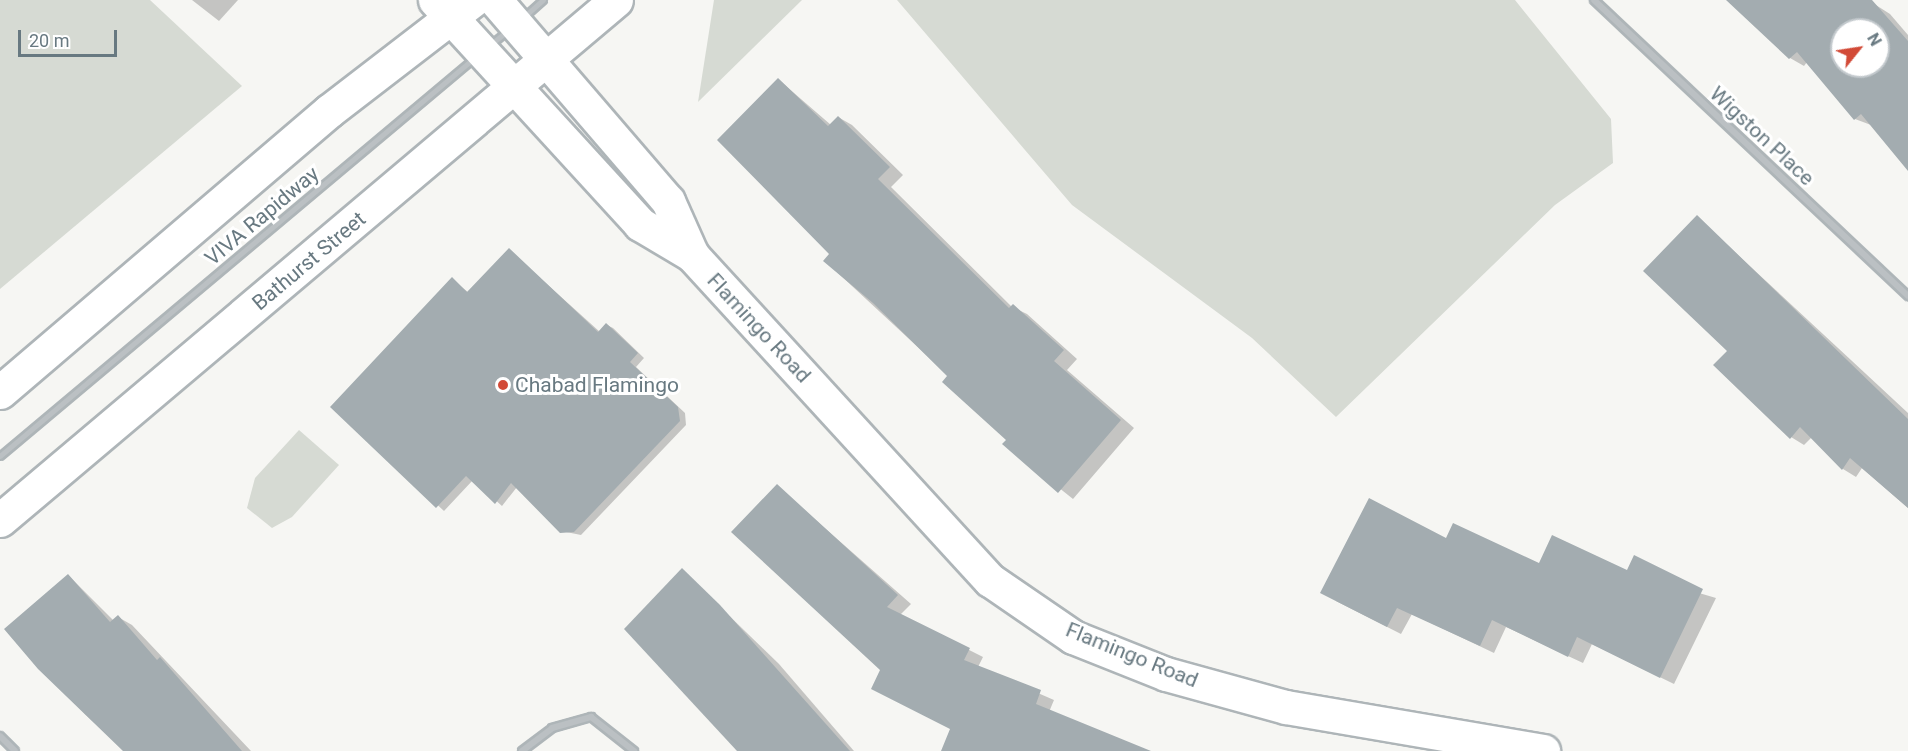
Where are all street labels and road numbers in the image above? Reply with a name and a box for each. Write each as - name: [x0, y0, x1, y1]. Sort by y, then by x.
- street label: Wigston Place: [1705, 81, 1819, 191]
- street label: VIVA Rapidway: [200, 161, 324, 271]
- street label: Bathurst Street: [247, 206, 371, 316]
- street label: Flamingo Road: [702, 268, 816, 388]
- street label: Flamingo Road: [1062, 617, 1202, 693]

